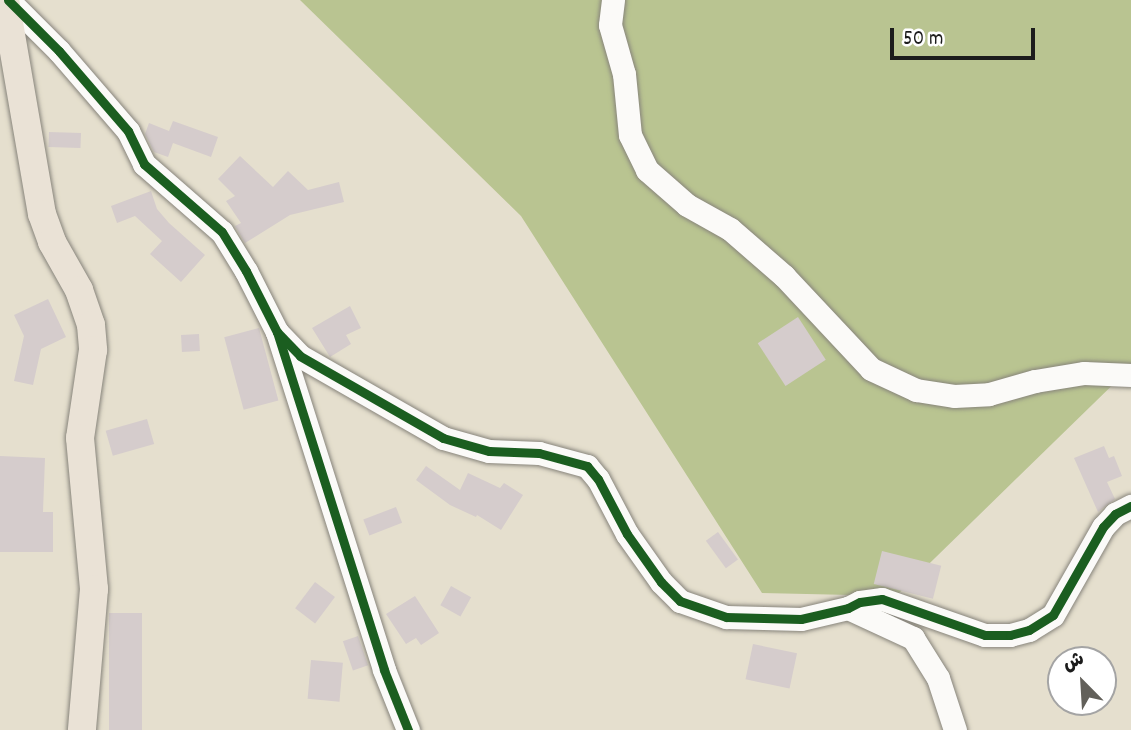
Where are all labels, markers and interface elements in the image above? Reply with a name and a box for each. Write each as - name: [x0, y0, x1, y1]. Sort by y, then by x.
- scale bar: [893, 14, 1038, 58]
- text: 50 m: [903, 25, 943, 55]
- north arrow: [1047, 646, 1117, 716]
- text: ش: [1059, 647, 1089, 680]

